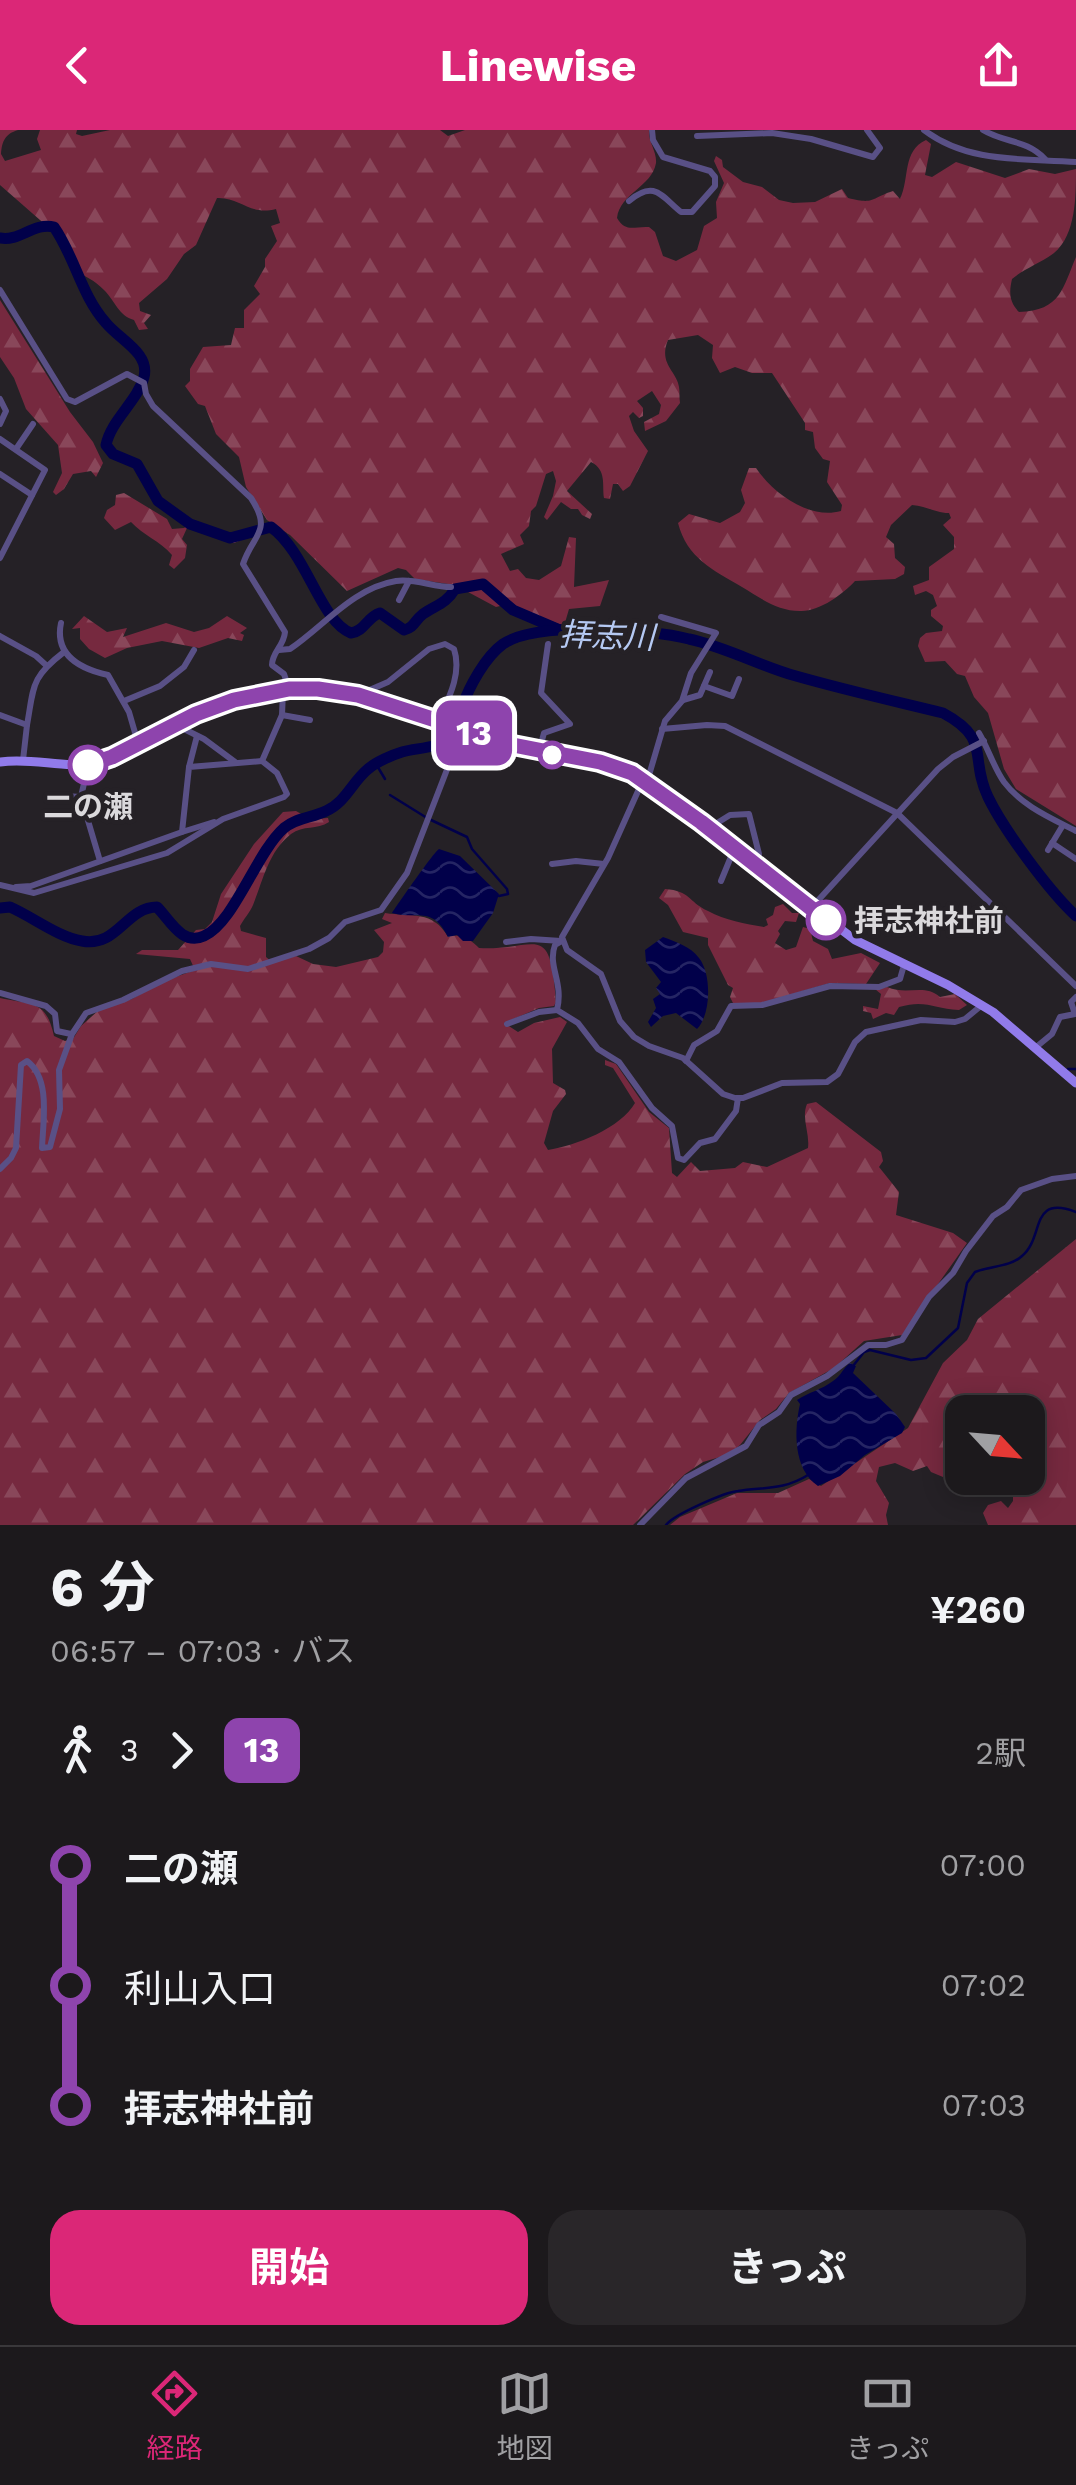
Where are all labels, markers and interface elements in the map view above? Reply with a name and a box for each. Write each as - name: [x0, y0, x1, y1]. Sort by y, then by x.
- icon: back: [50, 38, 105, 93]
- icon: share: [971, 38, 1026, 93]
- text: Linewise: [440, 39, 637, 92]
- water label: 拝志川: [558, 615, 659, 657]
- line badge: 13: [429, 700, 519, 766]
- text: 13: [456, 712, 492, 754]
- unlabelled marker: [539, 742, 565, 768]
- marker: 二の瀬: [69, 746, 107, 784]
- place label: 二の瀬: [43, 789, 133, 824]
- marker: 拝志神社前: [807, 901, 845, 939]
- place label: 拝志神社前: [854, 903, 1004, 938]
- north arrow: [945, 1395, 1045, 1495]
- map controls: [945, 1395, 1045, 1495]
- text: 6 分: [50, 1555, 155, 1619]
- text: ¥260: [930, 1588, 1026, 1632]
- text: 06:57 – 07:03 · バス: [50, 1632, 355, 1670]
- icon: walk: [50, 1723, 105, 1778]
- icon: forward: [154, 1723, 209, 1778]
- text: 13: [244, 1729, 280, 1771]
- text: 3: [120, 1731, 139, 1769]
- text: 2駅: [975, 1734, 1026, 1772]
- text: 07:00: [940, 1846, 1026, 1884]
- text: 二の瀬: [124, 1847, 238, 1891]
- text: 07:02: [941, 1966, 1026, 2004]
- text: 利山入口: [124, 1967, 276, 2011]
- text: 07:03: [941, 2086, 1026, 2124]
- text: 拝志神社前: [124, 2087, 314, 2131]
- button: 開始: [50, 2210, 528, 2325]
- button: きっぷ: [548, 2210, 1026, 2325]
- tab: 経路: [147, 2366, 203, 2466]
- tab: 地図: [497, 2366, 553, 2466]
- tab: きっぷ: [846, 2366, 929, 2466]

